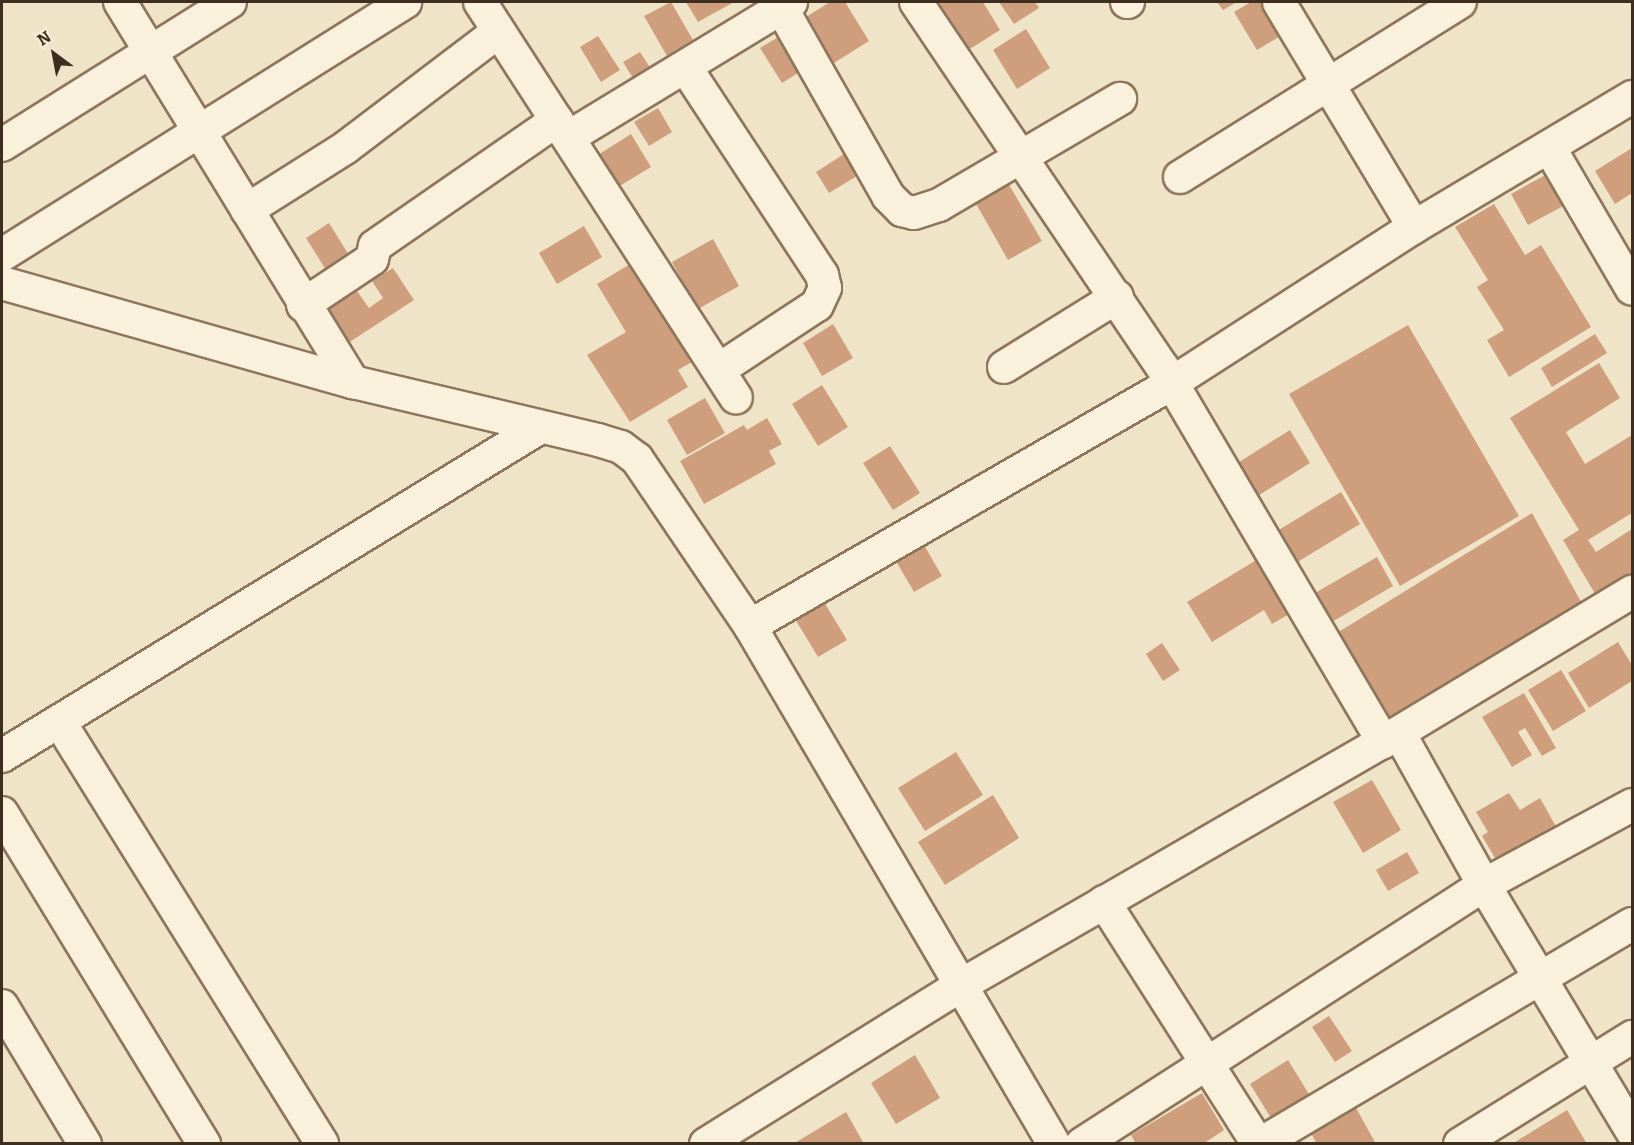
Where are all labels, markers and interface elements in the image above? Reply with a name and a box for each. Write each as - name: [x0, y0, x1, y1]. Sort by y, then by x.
- north arrow: [24, 24, 84, 84]
- text: N: [34, 27, 54, 50]

